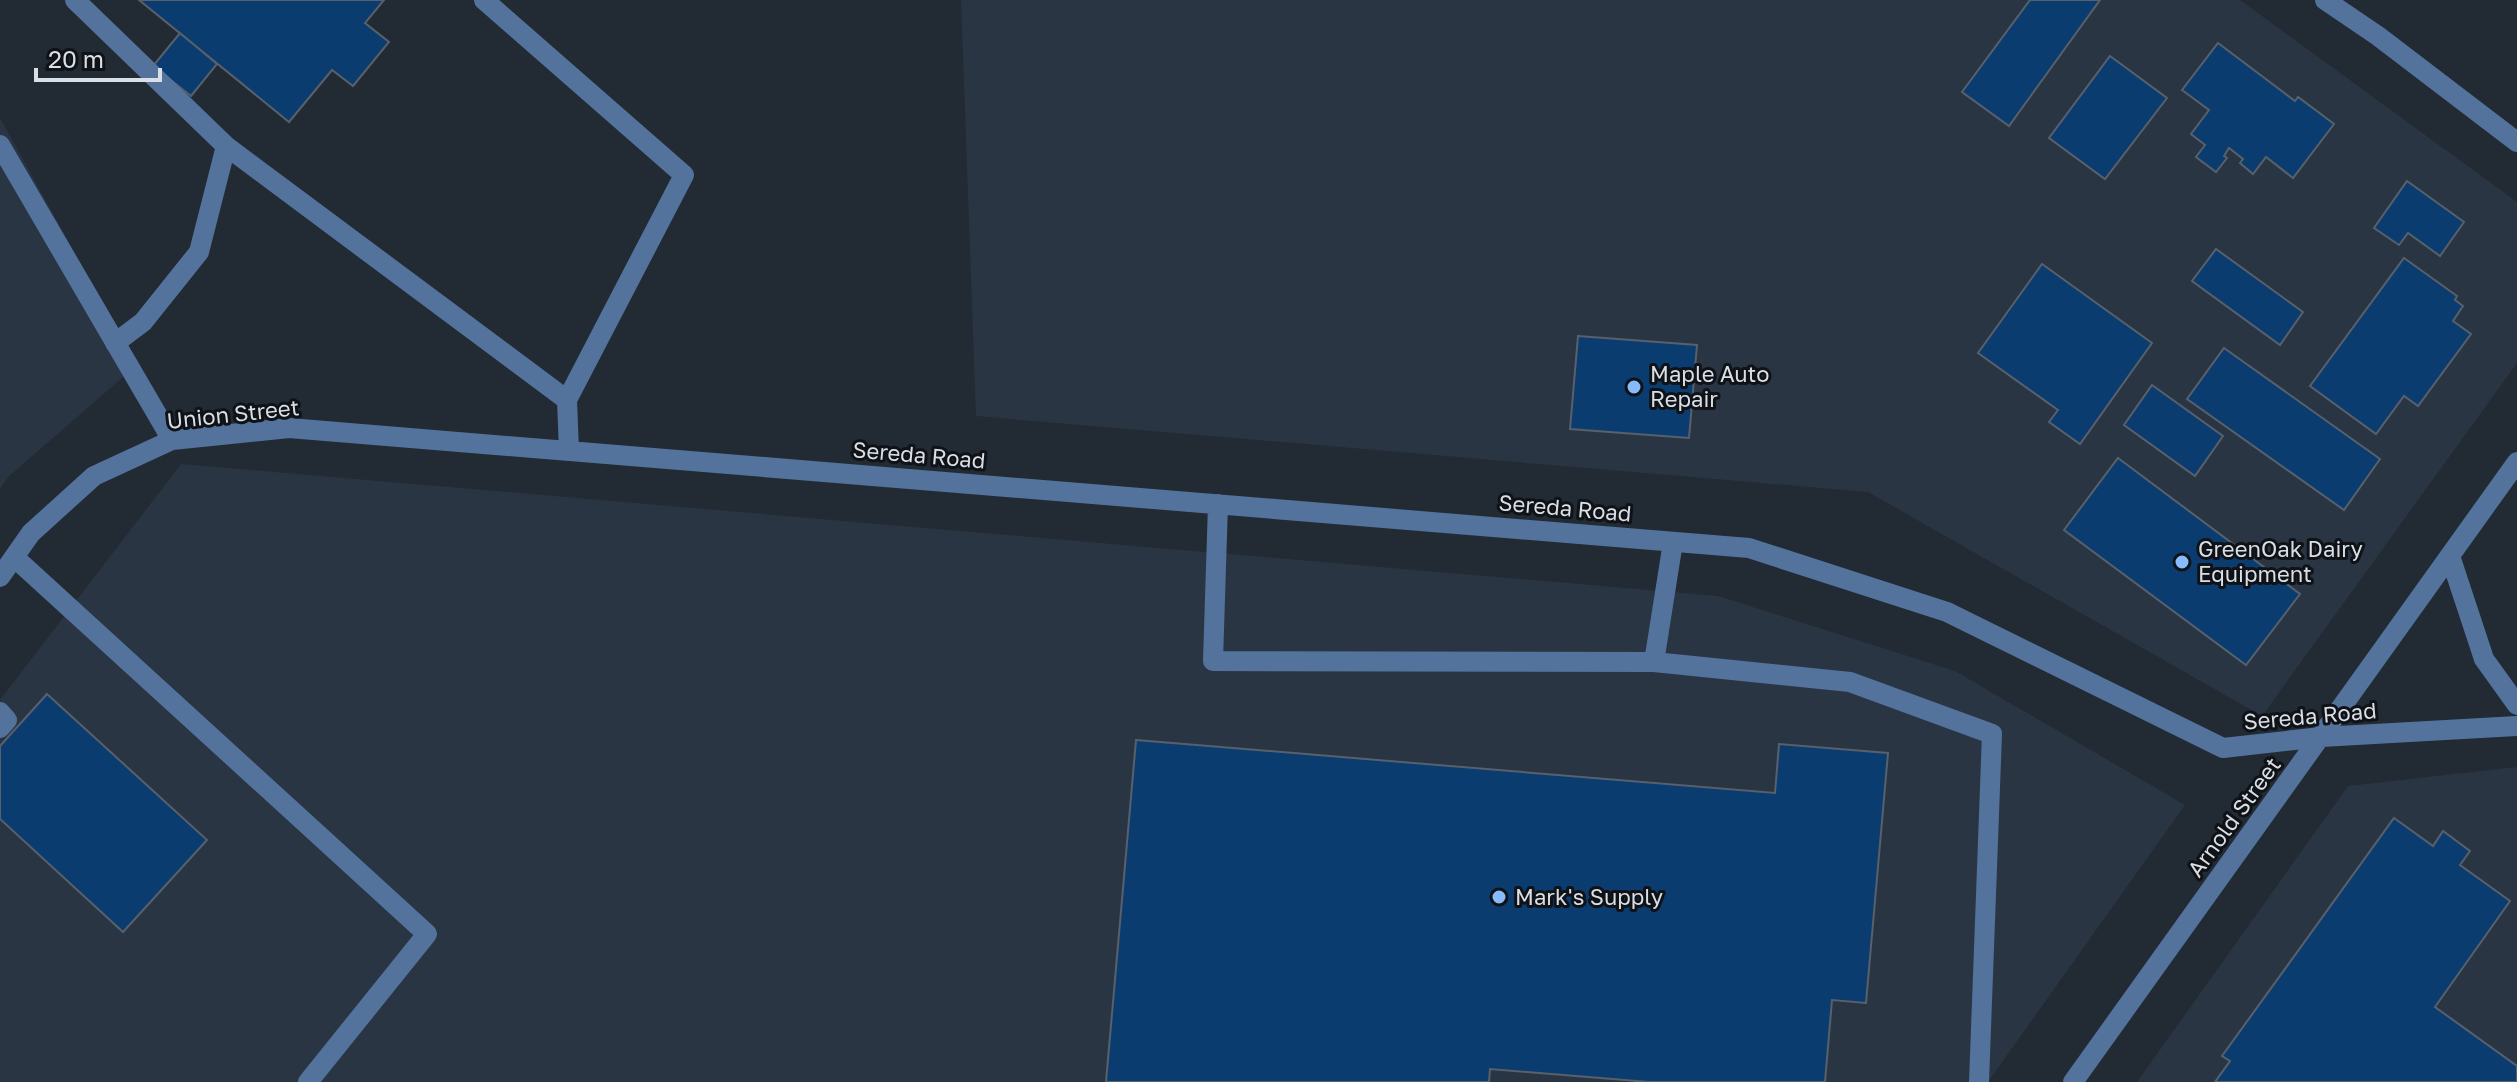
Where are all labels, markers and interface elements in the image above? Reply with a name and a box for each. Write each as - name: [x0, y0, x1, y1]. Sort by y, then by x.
- scale bar: [36, 32, 160, 82]
- text: 20 m: [48, 44, 104, 73]
- place label: Maple Auto Repair: [1650, 360, 1770, 412]
- marker: Maple Auto Repair: [1625, 378, 1643, 396]
- street label: Union Street: [165, 393, 300, 434]
- street label: Sereda Road: [851, 435, 987, 474]
- street label: Sereda Road: [1497, 488, 1633, 527]
- place label: GreenOak Dairy Equipment: [2198, 535, 2363, 587]
- marker: GreenOak Dairy Equipment: [2173, 553, 2191, 571]
- street label: Sereda Road: [2242, 696, 2378, 735]
- street label: Arnold Street: [2181, 752, 2286, 882]
- place label: Mark's Supply: [1515, 883, 1663, 910]
- marker: Mark's Supply: [1490, 888, 1508, 906]

